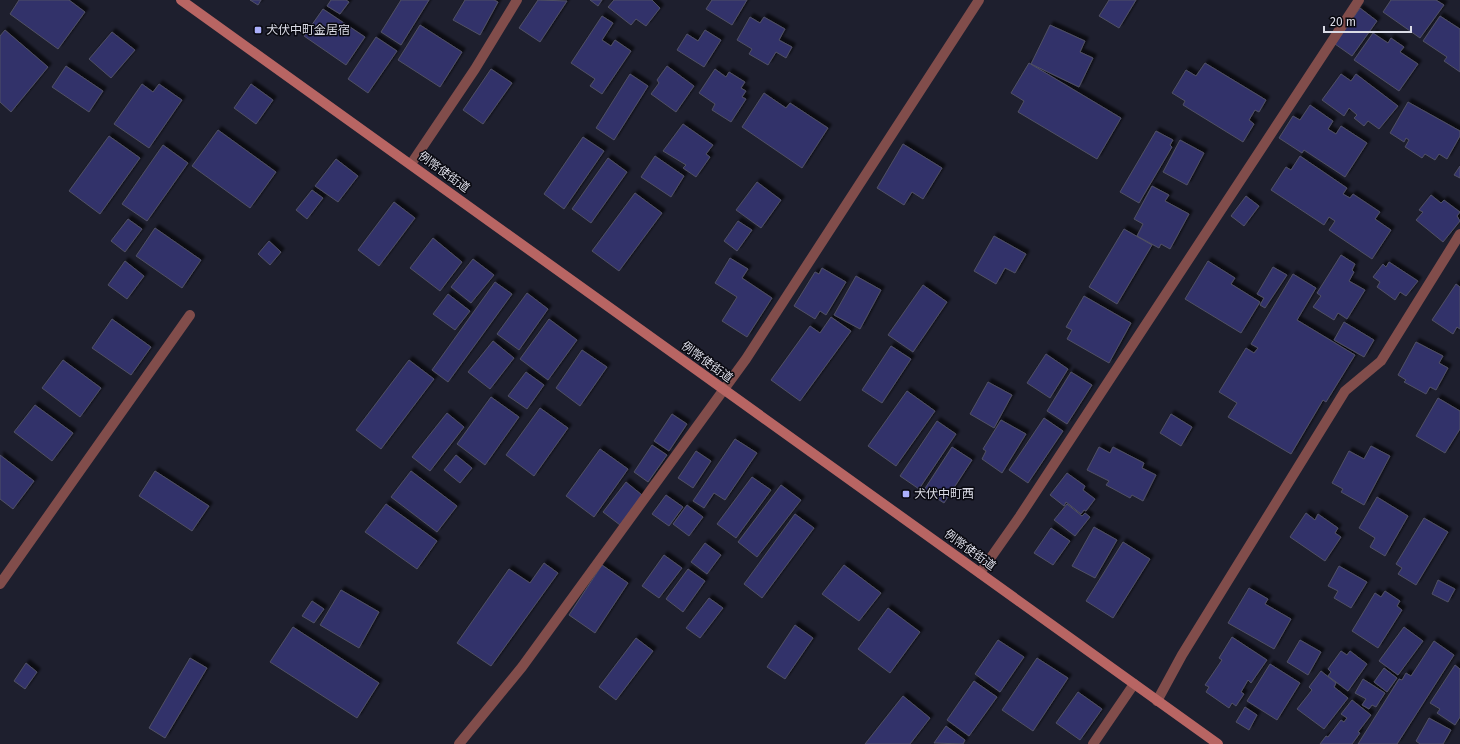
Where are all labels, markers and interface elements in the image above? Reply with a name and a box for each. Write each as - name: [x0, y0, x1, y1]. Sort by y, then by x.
- scale bar: [1324, 8, 1411, 34]
- text: 20 m: [1330, 15, 1356, 29]
- place label: 犬伏中町金居宿: [266, 23, 350, 37]
- marker: 犬伏中町金居宿: [253, 25, 263, 35]
- street label: 例幣使街道: [416, 149, 472, 195]
- street label: 例幣使街道: [679, 339, 735, 385]
- place label: 犬伏中町西: [914, 487, 974, 501]
- marker: 犬伏中町西: [901, 489, 911, 499]
- street label: 例幣使街道: [942, 527, 998, 573]

